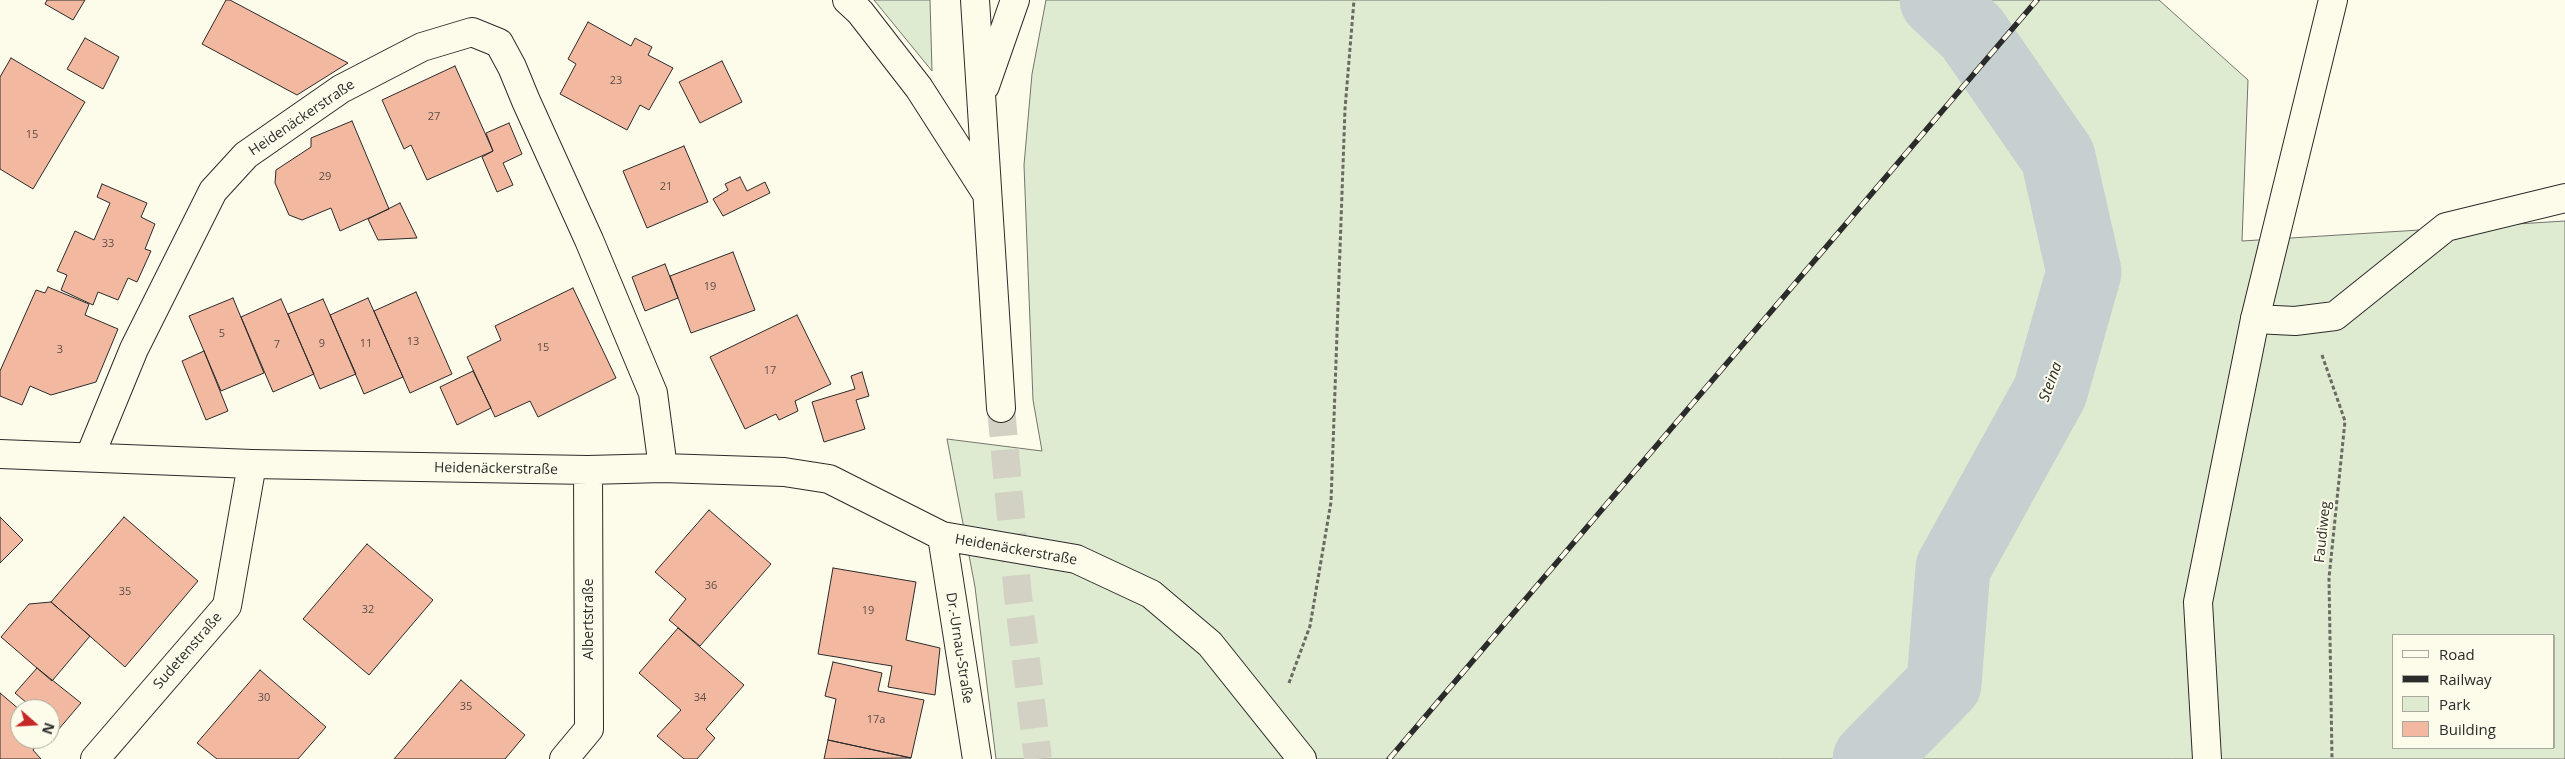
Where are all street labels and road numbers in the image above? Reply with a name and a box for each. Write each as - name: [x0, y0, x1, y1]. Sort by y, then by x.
- street label: Heidenäckerstraße: [246, 76, 358, 160]
- street label: Heidenäckerstraße: [434, 460, 558, 478]
- street label: Faudiweg: [2311, 500, 2335, 564]
- street label: Heidenäckerstraße: [954, 531, 1078, 569]
- street label: Albertstraße: [581, 578, 597, 660]
- street label: Dr.-Urnau-Straße: [942, 591, 976, 705]
- street label: Sudetenstraße: [150, 609, 226, 693]

